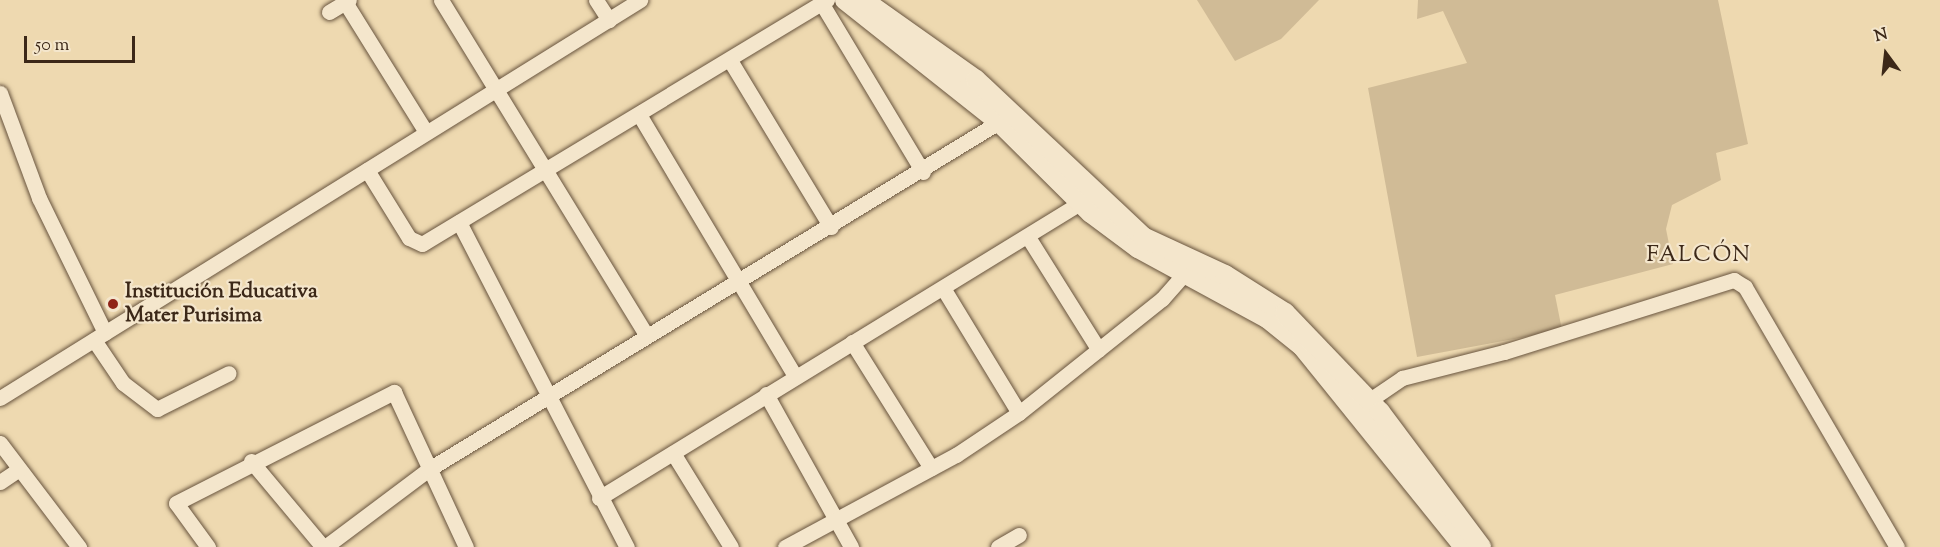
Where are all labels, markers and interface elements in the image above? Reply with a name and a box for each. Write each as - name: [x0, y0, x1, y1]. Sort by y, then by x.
- text: N: [1872, 23, 1890, 49]
- scale bar: [27, 24, 138, 62]
- north arrow: [1856, 24, 1916, 84]
- text: 50 m: [35, 33, 69, 59]
- district label: FALCÓN: [1647, 244, 1751, 270]
- place label: Institución Educativa Mater Purisima: [125, 279, 318, 329]
- marker: Institución Educativa Mater Purisima: [106, 297, 120, 311]

